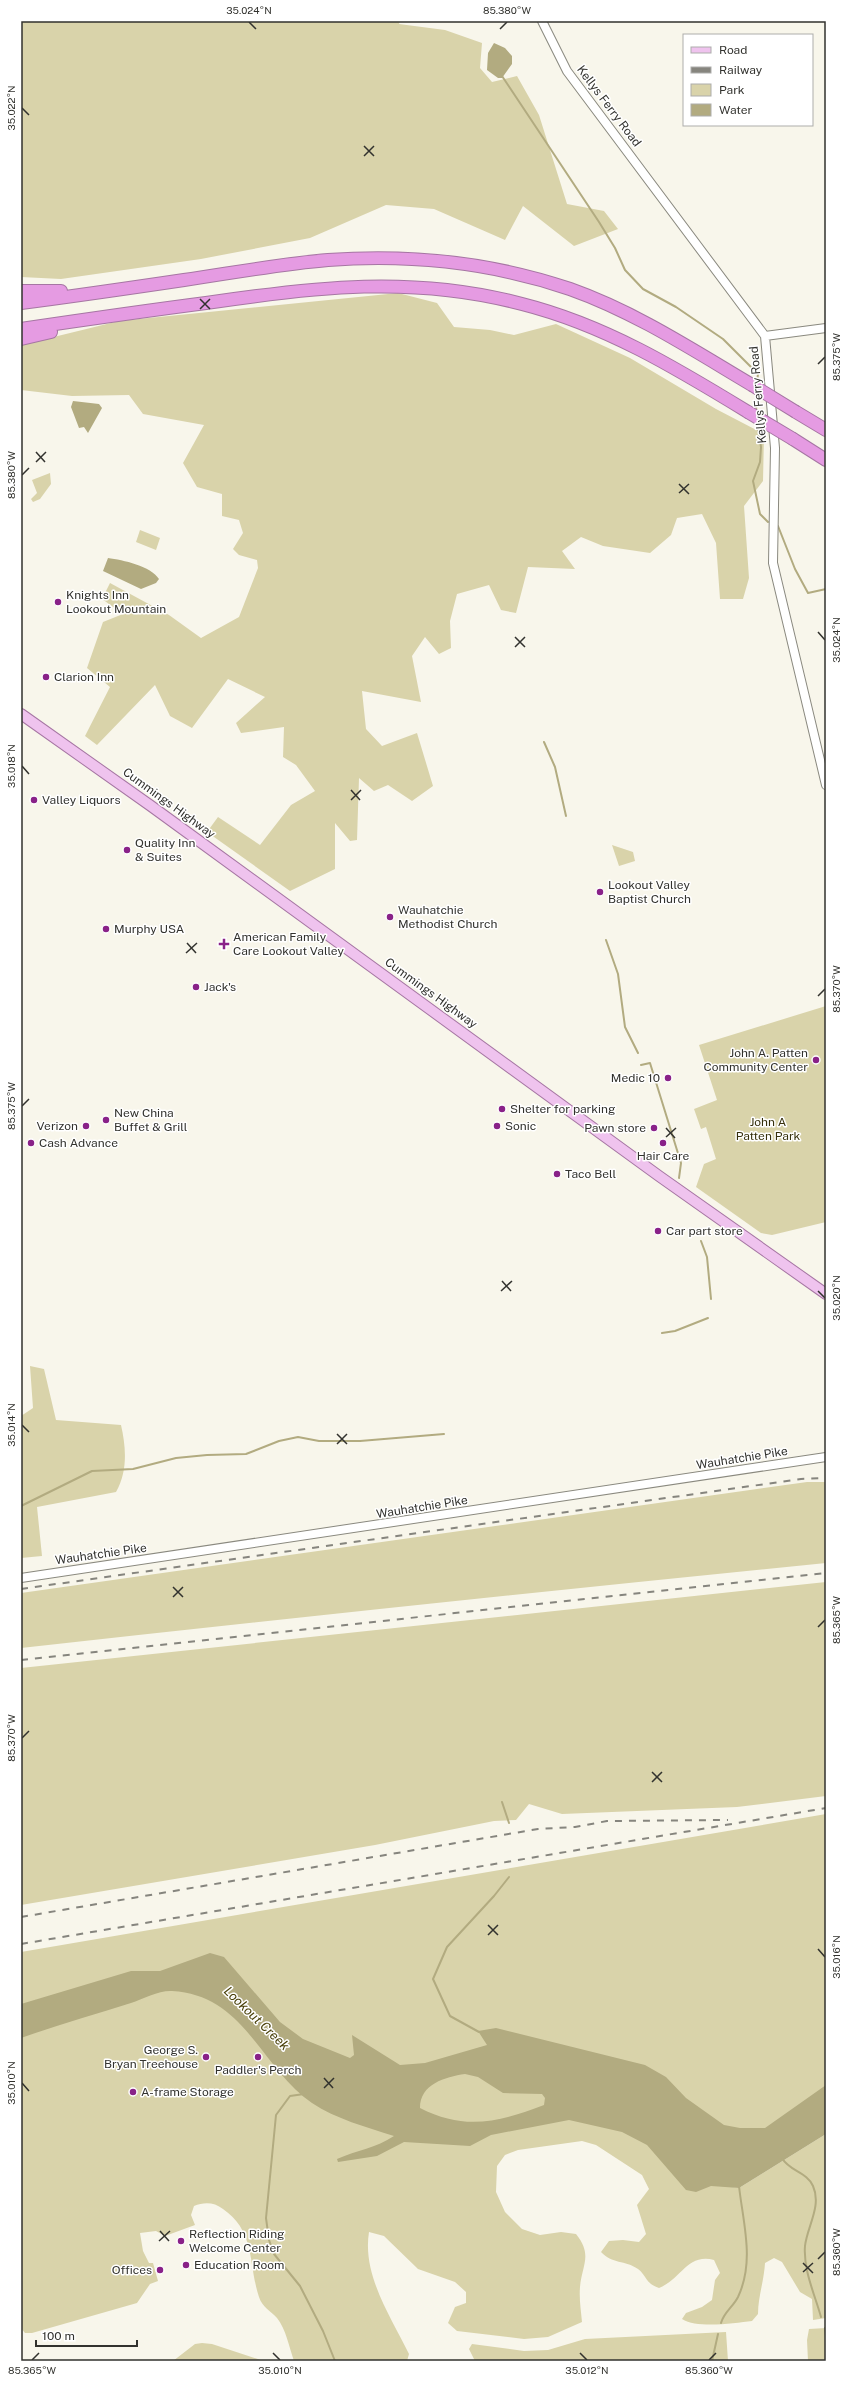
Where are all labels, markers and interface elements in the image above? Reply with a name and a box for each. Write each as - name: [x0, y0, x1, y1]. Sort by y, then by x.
- text: 35.024°N: [226, 4, 272, 16]
- text: 85.380°W: [483, 4, 531, 16]
- legend: [683, 34, 813, 126]
- text: Road: [719, 43, 747, 57]
- street label: Kellys Ferry Road: [574, 63, 644, 149]
- text: Railway: [719, 63, 763, 77]
- text: Park: [719, 83, 745, 97]
- text: 35.022°N: [5, 85, 17, 131]
- text: Water: [719, 103, 753, 117]
- text: 85.375°W: [830, 333, 842, 381]
- street label: Kellys Ferry Road: [747, 346, 769, 444]
- text: 85.380°W: [5, 451, 17, 499]
- place label: Knights Inn Lookout Mountain: [66, 588, 166, 616]
- marker: Knights Inn Lookout Mountain: [53, 597, 63, 607]
- text: 35.024°N: [830, 617, 842, 663]
- place label: Clarion Inn: [54, 670, 114, 684]
- marker: Clarion Inn: [41, 672, 51, 682]
- text: 35.018°N: [5, 744, 17, 788]
- street label: Cummings Highway: [120, 765, 218, 842]
- place label: Valley Liquors: [42, 793, 121, 807]
- marker: Valley Liquors: [29, 795, 39, 805]
- place label: Quality Inn & Suites: [135, 836, 195, 864]
- marker: Quality Inn & Suites: [122, 845, 132, 855]
- place label: Lookout Valley Baptist Church: [608, 878, 691, 906]
- marker: Lookout Valley Baptist Church: [595, 887, 605, 897]
- place label: Wauhatchie Methodist Church: [398, 903, 497, 931]
- marker: Wauhatchie Methodist Church: [385, 912, 395, 922]
- place label: Murphy USA: [114, 922, 185, 936]
- marker: Murphy USA: [101, 924, 111, 934]
- place label: American Family Care Lookout Valley: [233, 930, 344, 958]
- marker: American Family Care Lookout Valley: [218, 938, 230, 950]
- street label: Cummings Highway: [382, 955, 480, 1032]
- text: 85.370°W: [830, 965, 842, 1013]
- place label: Jack's: [204, 980, 236, 994]
- marker: Jack's: [191, 982, 201, 992]
- place label: John A. Patten Community Center: [704, 1046, 808, 1074]
- marker: John A. Patten Community Center: [811, 1055, 821, 1065]
- place label: Medic 10: [611, 1071, 660, 1085]
- marker: Medic 10: [663, 1073, 673, 1083]
- text: 85.375°W: [5, 1082, 17, 1130]
- place label: Shelter for parking: [510, 1102, 616, 1116]
- marker: Shelter for parking: [497, 1104, 507, 1114]
- place label: New China Buffet & Grill: [114, 1106, 188, 1134]
- marker: New China Buffet & Grill: [101, 1115, 111, 1125]
- park label: John A Patten Park: [736, 1115, 801, 1143]
- place label: Verizon: [37, 1119, 78, 1133]
- place label: Sonic: [505, 1119, 536, 1133]
- marker: Verizon: [81, 1121, 91, 1131]
- marker: Sonic: [492, 1121, 502, 1131]
- place label: Pawn store: [584, 1121, 646, 1135]
- marker: Pawn store: [649, 1123, 659, 1133]
- place label: Cash Advance: [39, 1136, 118, 1150]
- marker: Cash Advance: [26, 1138, 36, 1148]
- marker: Hair Care: [658, 1138, 668, 1148]
- place label: Hair Care: [637, 1149, 690, 1163]
- place label: Taco Bell: [565, 1167, 616, 1181]
- marker: Taco Bell: [552, 1169, 562, 1179]
- place label: Car part store: [666, 1224, 743, 1238]
- marker: Car part store: [653, 1226, 663, 1236]
- text: 35.020°N: [830, 1275, 842, 1321]
- text: 35.014°N: [5, 1403, 17, 1447]
- street label: Wauhatchie Pike: [695, 1444, 789, 1472]
- street label: Wauhatchie Pike: [375, 1493, 469, 1521]
- street label: Wauhatchie Pike: [54, 1541, 148, 1567]
- text: 85.365°W: [830, 1595, 842, 1644]
- text: 85.370°W: [5, 1714, 17, 1762]
- text: 35.016°N: [830, 1935, 842, 1979]
- water label: Lookout Creek: [221, 1983, 292, 2053]
- place label: George S. Bryan Treehouse: [104, 2043, 198, 2071]
- marker: George S. Bryan Treehouse: [201, 2052, 211, 2062]
- marker: Paddler's Perch: [253, 2052, 263, 2062]
- text: 35.010°N: [5, 2061, 17, 2105]
- place label: Paddler's Perch: [215, 2063, 301, 2077]
- place label: A-frame Storage: [141, 2085, 234, 2099]
- marker: A-frame Storage: [128, 2087, 138, 2097]
- place label: Reflection Riding Welcome Center: [189, 2227, 285, 2255]
- text: 85.360°W: [830, 2228, 842, 2276]
- marker: Reflection Riding Welcome Center: [176, 2236, 186, 2246]
- place label: Education Room: [194, 2258, 284, 2272]
- marker: Education Room: [181, 2260, 191, 2270]
- place label: Offices: [112, 2263, 152, 2277]
- marker: Offices: [155, 2265, 165, 2275]
- scale bar: [36, 2322, 137, 2348]
- text: 100 m: [42, 2329, 75, 2343]
- text: 85.365°W: [8, 2364, 57, 2376]
- text: 35.010°N: [258, 2364, 302, 2376]
- text: 35.012°N: [565, 2364, 609, 2376]
- text: 85.360°W: [685, 2364, 733, 2376]

